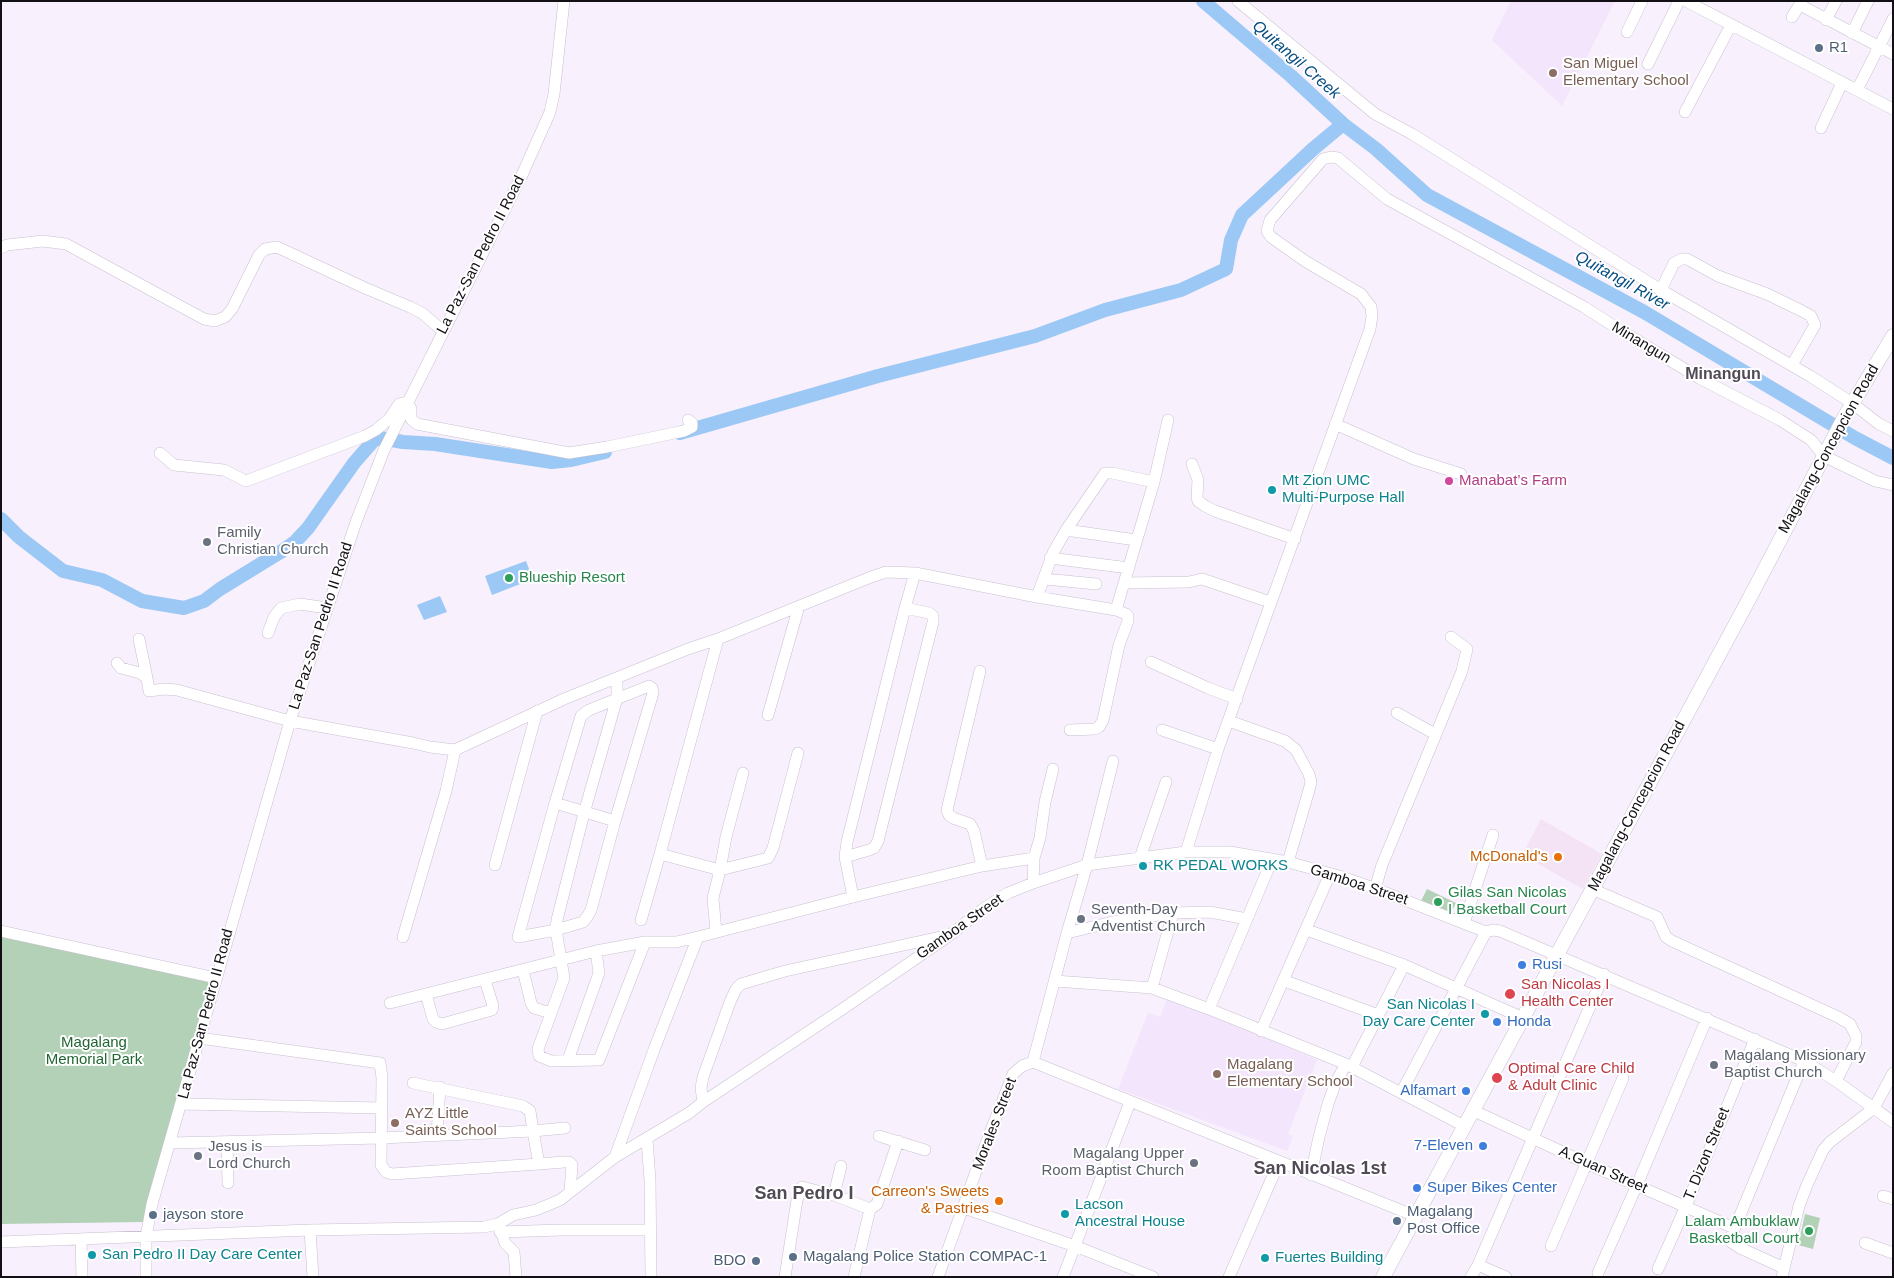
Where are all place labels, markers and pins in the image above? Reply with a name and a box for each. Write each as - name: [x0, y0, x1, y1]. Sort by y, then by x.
- place label: R1: [1829, 39, 1848, 57]
- marker: R1: [1813, 42, 1825, 54]
- place label: San Miguel Elementary School: [1563, 55, 1689, 90]
- marker: San Miguel Elementary School: [1547, 67, 1559, 79]
- place label: Mt Zion UMC Multi-Purpose Hall: [1282, 472, 1405, 507]
- place label: Manabat’s Farm: [1459, 472, 1567, 490]
- marker: Manabat’s Farm: [1443, 475, 1455, 487]
- marker: Mt Zion UMC Multi-Purpose Hall: [1266, 484, 1278, 496]
- place label: Family Christian Church: [217, 524, 329, 559]
- marker: Family Christian Church: [201, 536, 213, 548]
- place label: Blueship Resort: [519, 569, 625, 587]
- marker: Blueship Resort: [503, 572, 515, 584]
- place label: McDonald's: [1470, 848, 1548, 866]
- marker: McDonald's: [1552, 851, 1564, 863]
- place label: RK PEDAL WORKS: [1153, 857, 1288, 875]
- marker: RK PEDAL WORKS: [1137, 860, 1149, 872]
- place label: Gilas San Nicolas I Basketball Court: [1448, 884, 1566, 919]
- marker: Gilas San Nicolas I Basketball Court: [1432, 896, 1444, 908]
- place label: Seventh-Day Adventist Church: [1091, 901, 1205, 936]
- marker: Seventh-Day Adventist Church: [1075, 913, 1087, 925]
- place label: Rusi: [1532, 956, 1562, 974]
- marker: Rusi: [1516, 959, 1528, 971]
- place label: San Nicolas I Health Center: [1521, 976, 1614, 1011]
- marker: San Nicolas I Health Center: [1503, 987, 1517, 1001]
- place label: San Nicolas I Day Care Center: [1362, 996, 1475, 1031]
- marker: San Nicolas I Day Care Center: [1479, 1008, 1491, 1020]
- place label: Honda: [1507, 1013, 1551, 1031]
- marker: Honda: [1491, 1016, 1503, 1028]
- place label: Magalang Missionary Baptist Church: [1724, 1047, 1866, 1082]
- place label: Magalang Elementary School: [1227, 1056, 1353, 1091]
- marker: Magalang Missionary Baptist Church: [1708, 1059, 1720, 1071]
- place label: Optimal Care Child & Adult Clinic: [1508, 1060, 1635, 1095]
- marker: Magalang Elementary School: [1211, 1068, 1223, 1080]
- marker: Optimal Care Child & Adult Clinic: [1490, 1071, 1504, 1085]
- place label: Alfamart: [1400, 1082, 1456, 1100]
- marker: Alfamart: [1460, 1085, 1472, 1097]
- place label: AYZ Little Saints School: [405, 1105, 497, 1140]
- marker: AYZ Little Saints School: [389, 1117, 401, 1129]
- place label: 7-Eleven: [1414, 1137, 1473, 1155]
- place label: Jesus is Lord Church: [208, 1138, 291, 1173]
- marker: 7-Eleven: [1477, 1140, 1489, 1152]
- place label: Magalang Upper Room Baptist Church: [1041, 1145, 1184, 1180]
- marker: Jesus is Lord Church: [192, 1150, 204, 1162]
- marker: Magalang Upper Room Baptist Church: [1188, 1157, 1200, 1169]
- place label: Super Bikes Center: [1427, 1179, 1557, 1197]
- marker: Super Bikes Center: [1411, 1182, 1423, 1194]
- place label: Carreon's Sweets & Pastries: [871, 1183, 989, 1218]
- marker: Carreon's Sweets & Pastries: [993, 1195, 1005, 1207]
- place label: Lacson Ancestral House: [1075, 1196, 1185, 1231]
- place label: Magalang Post Office: [1407, 1203, 1480, 1238]
- place label: jayson store: [163, 1206, 244, 1224]
- marker: Lacson Ancestral House: [1059, 1208, 1071, 1220]
- marker: jayson store: [147, 1209, 159, 1221]
- place label: Lalam Ambuklaw Basketball Court: [1685, 1213, 1799, 1248]
- marker: Magalang Post Office: [1391, 1215, 1403, 1227]
- marker: Lalam Ambuklaw Basketball Court: [1803, 1225, 1815, 1237]
- place label: San Pedro II Day Care Center: [102, 1246, 302, 1264]
- place label: Magalang Police Station COMPAC-1: [803, 1248, 1047, 1266]
- marker: San Pedro II Day Care Center: [86, 1249, 98, 1261]
- place label: Fuertes Building: [1275, 1249, 1383, 1267]
- marker: Magalang Police Station COMPAC-1: [787, 1251, 799, 1263]
- place label: BDO: [713, 1252, 746, 1270]
- marker: Fuertes Building: [1259, 1252, 1271, 1264]
- marker: BDO: [750, 1255, 762, 1267]

